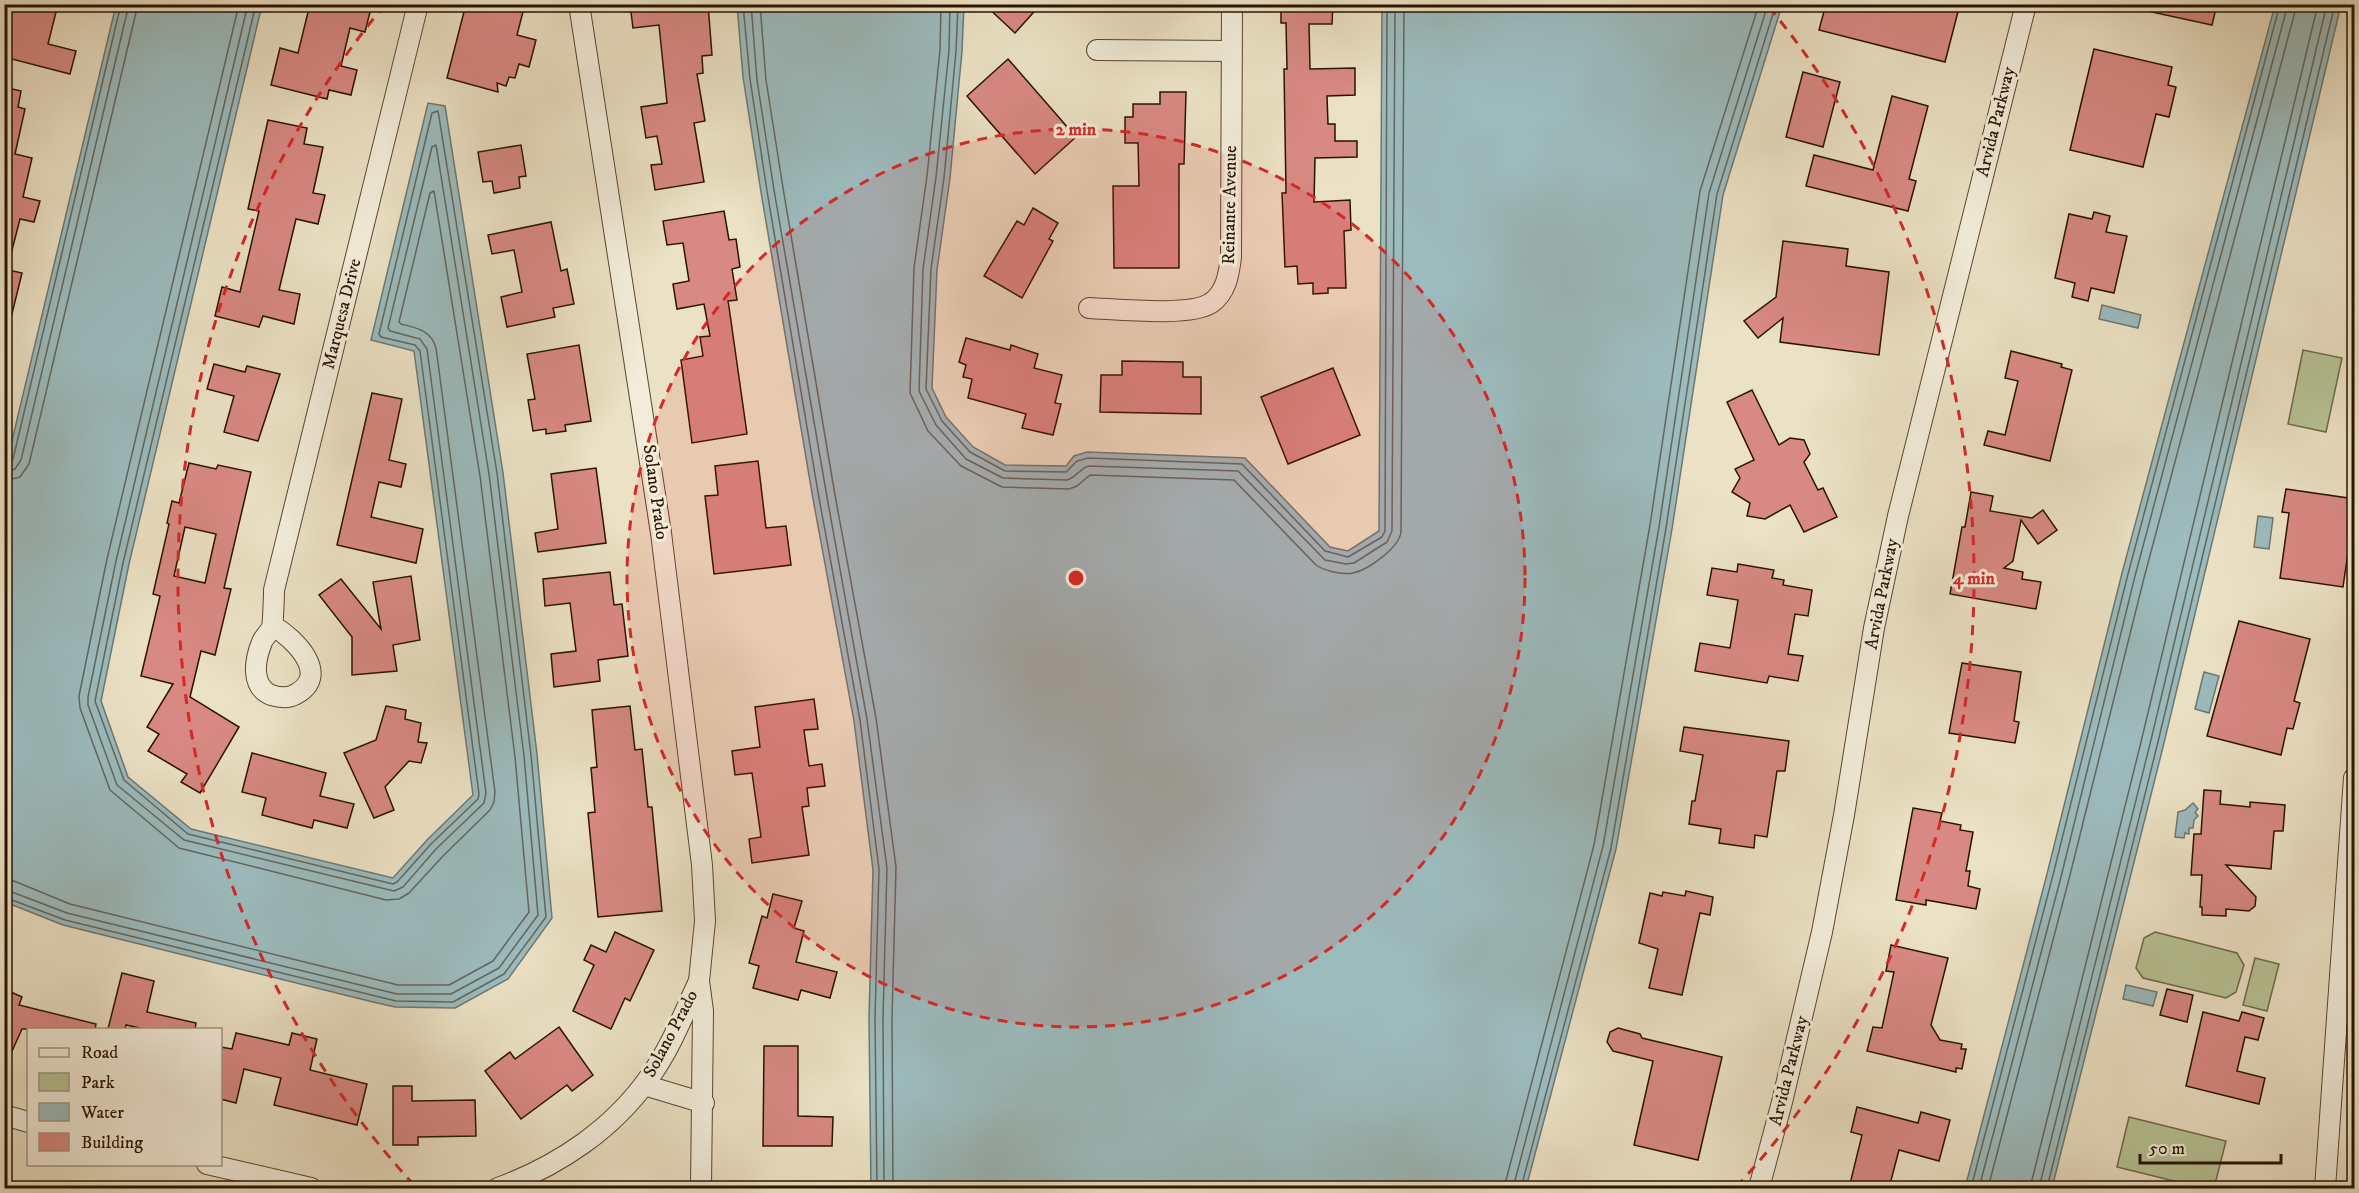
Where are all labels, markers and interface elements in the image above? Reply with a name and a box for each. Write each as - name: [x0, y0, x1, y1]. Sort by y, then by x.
- street label: Arvida Parkway: [1972, 64, 2020, 179]
- text: 2 min: [1056, 119, 1097, 141]
- street label: Reinante Avenue: [1218, 145, 1242, 265]
- street label: Marquesa Drive: [318, 256, 366, 372]
- street label: Solano Prado: [637, 443, 673, 541]
- street label: Arvida Parkway: [1860, 536, 1904, 651]
- centre of rings: [1066, 568, 1086, 588]
- text: 4 min: [1952, 568, 1995, 590]
- street label: Solano Prado: [639, 986, 703, 1081]
- street label: Arvida Parkway: [1765, 1013, 1813, 1128]
- legend: [27, 1028, 222, 1166]
- text: Road: [81, 1042, 118, 1064]
- text: Park: [81, 1072, 115, 1094]
- text: Water: [80, 1102, 124, 1124]
- scale bar: [2140, 1127, 2281, 1165]
- text: Building: [81, 1132, 143, 1154]
- text: 50 m: [2149, 1138, 2185, 1160]

